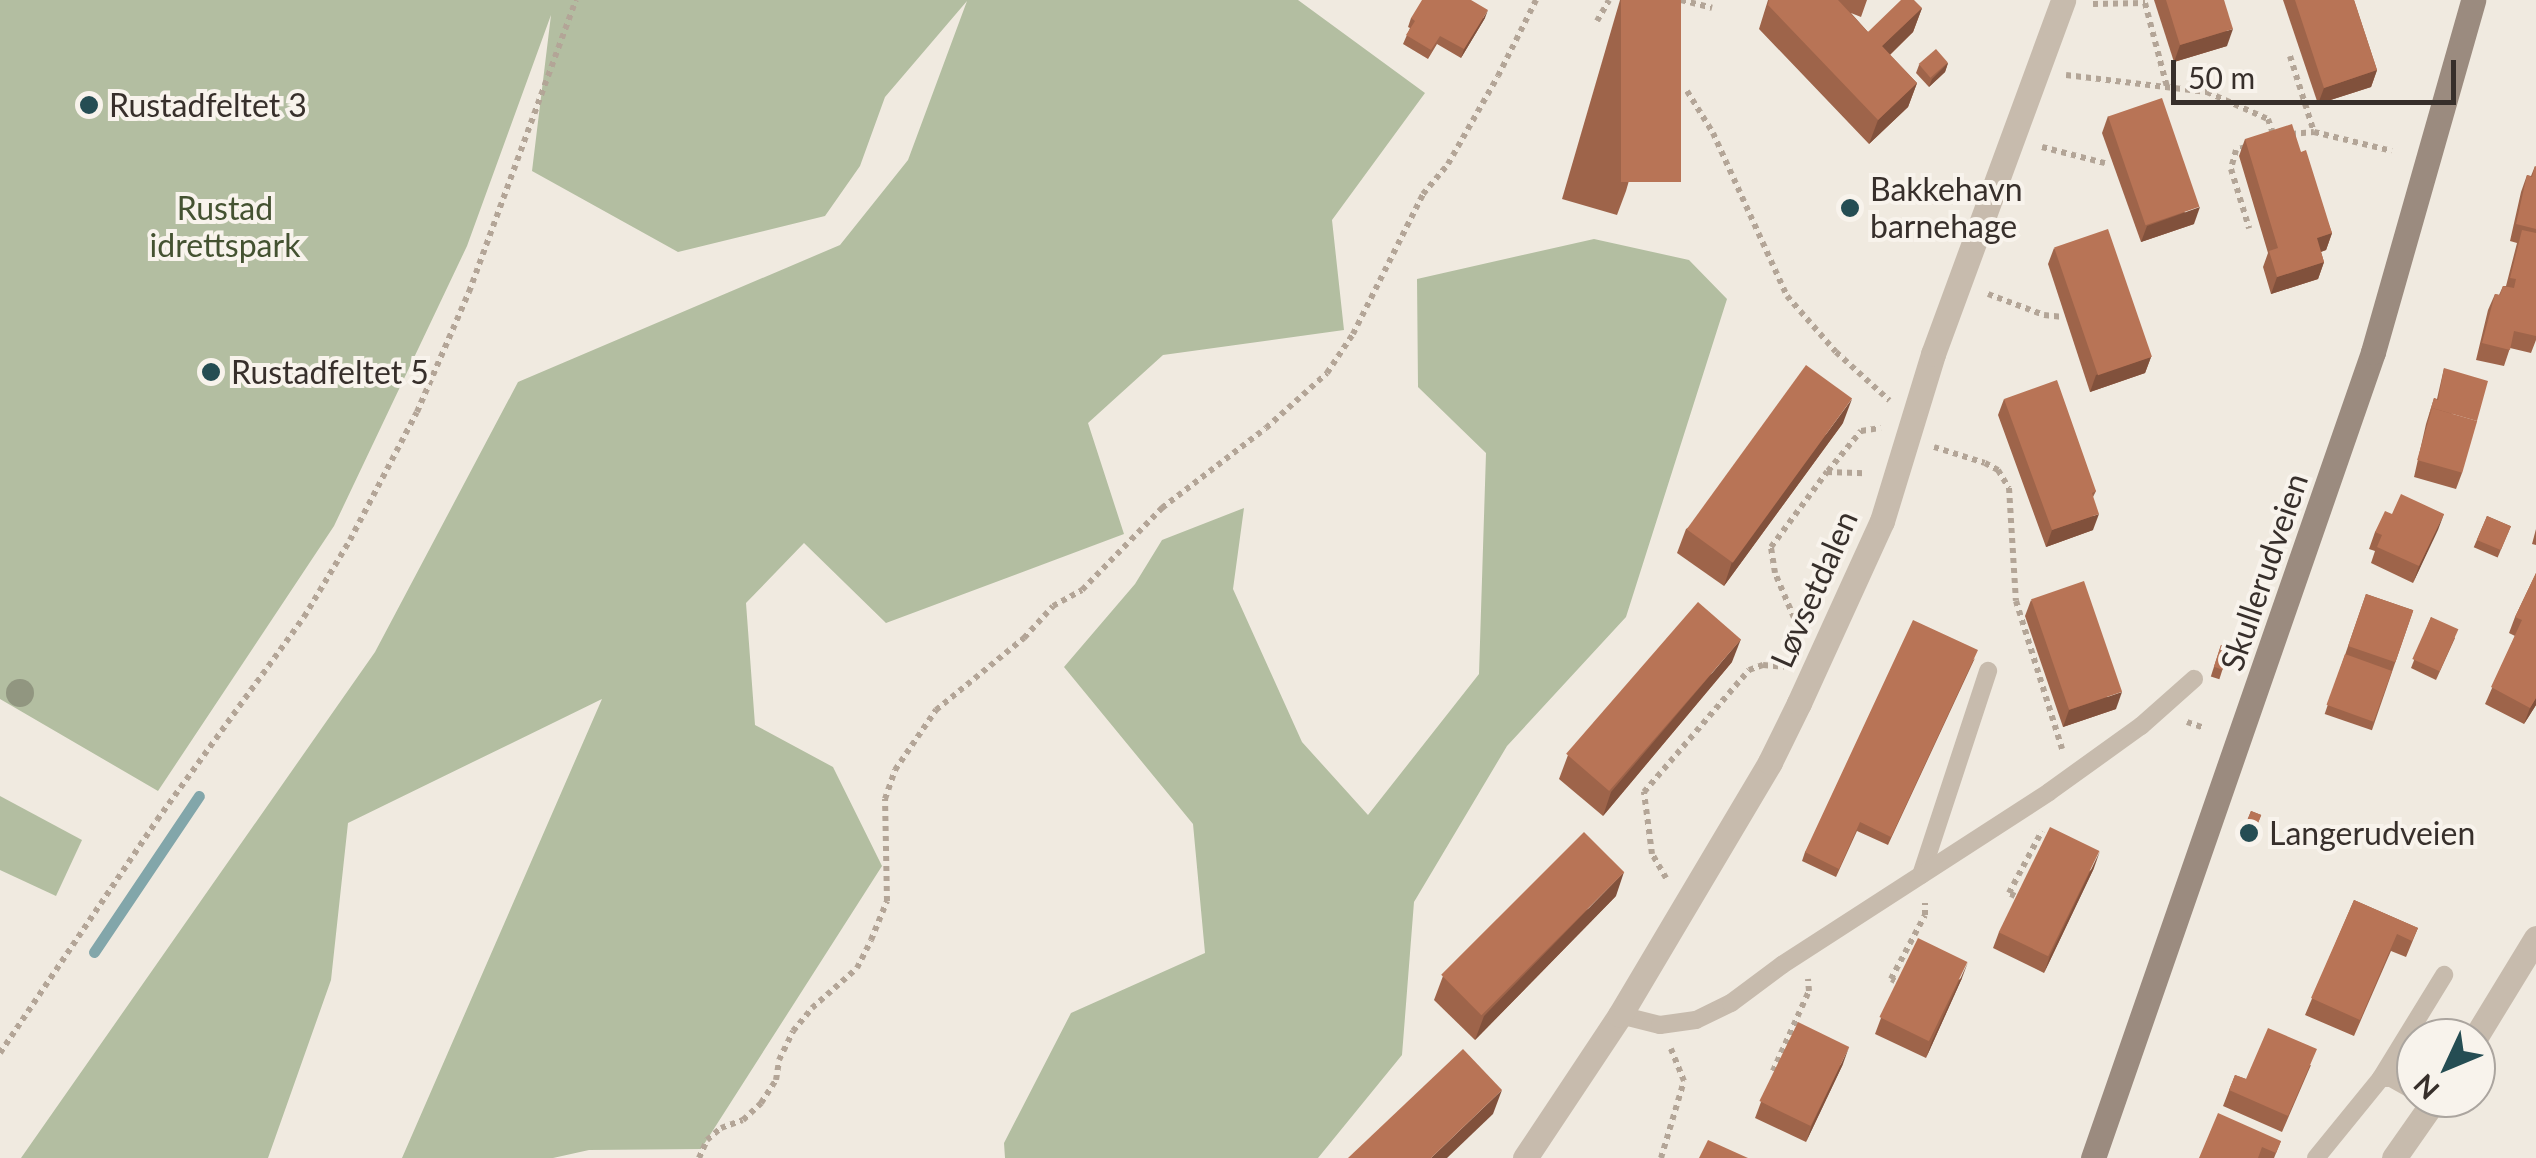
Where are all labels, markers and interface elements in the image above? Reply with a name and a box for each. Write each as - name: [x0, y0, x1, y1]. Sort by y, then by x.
- scale bar: [2176, 40, 2461, 102]
- text: 50 m: [2188, 59, 2255, 95]
- place label: Rustadfeltet 3: [109, 86, 307, 124]
- marker: Rustadfeltet 3: [78, 94, 100, 116]
- place label: Bakkehavn barnehage: [1870, 171, 2023, 246]
- park label: Rustad idrettspark: [150, 190, 300, 265]
- marker: Bakkehavn barnehage: [1839, 197, 1861, 219]
- place label: Rustadfeltet 5: [231, 353, 429, 391]
- marker: Rustadfeltet 5: [200, 361, 222, 383]
- street label: Skullerudveien: [2212, 468, 2316, 676]
- street label: Løvsetdalen: [1762, 505, 1866, 673]
- place label: Langerudveien: [2269, 814, 2475, 852]
- marker: Langerudveien: [2238, 822, 2260, 844]
- north arrow: [2396, 1018, 2496, 1118]
- text: N: [2406, 1068, 2446, 1107]

